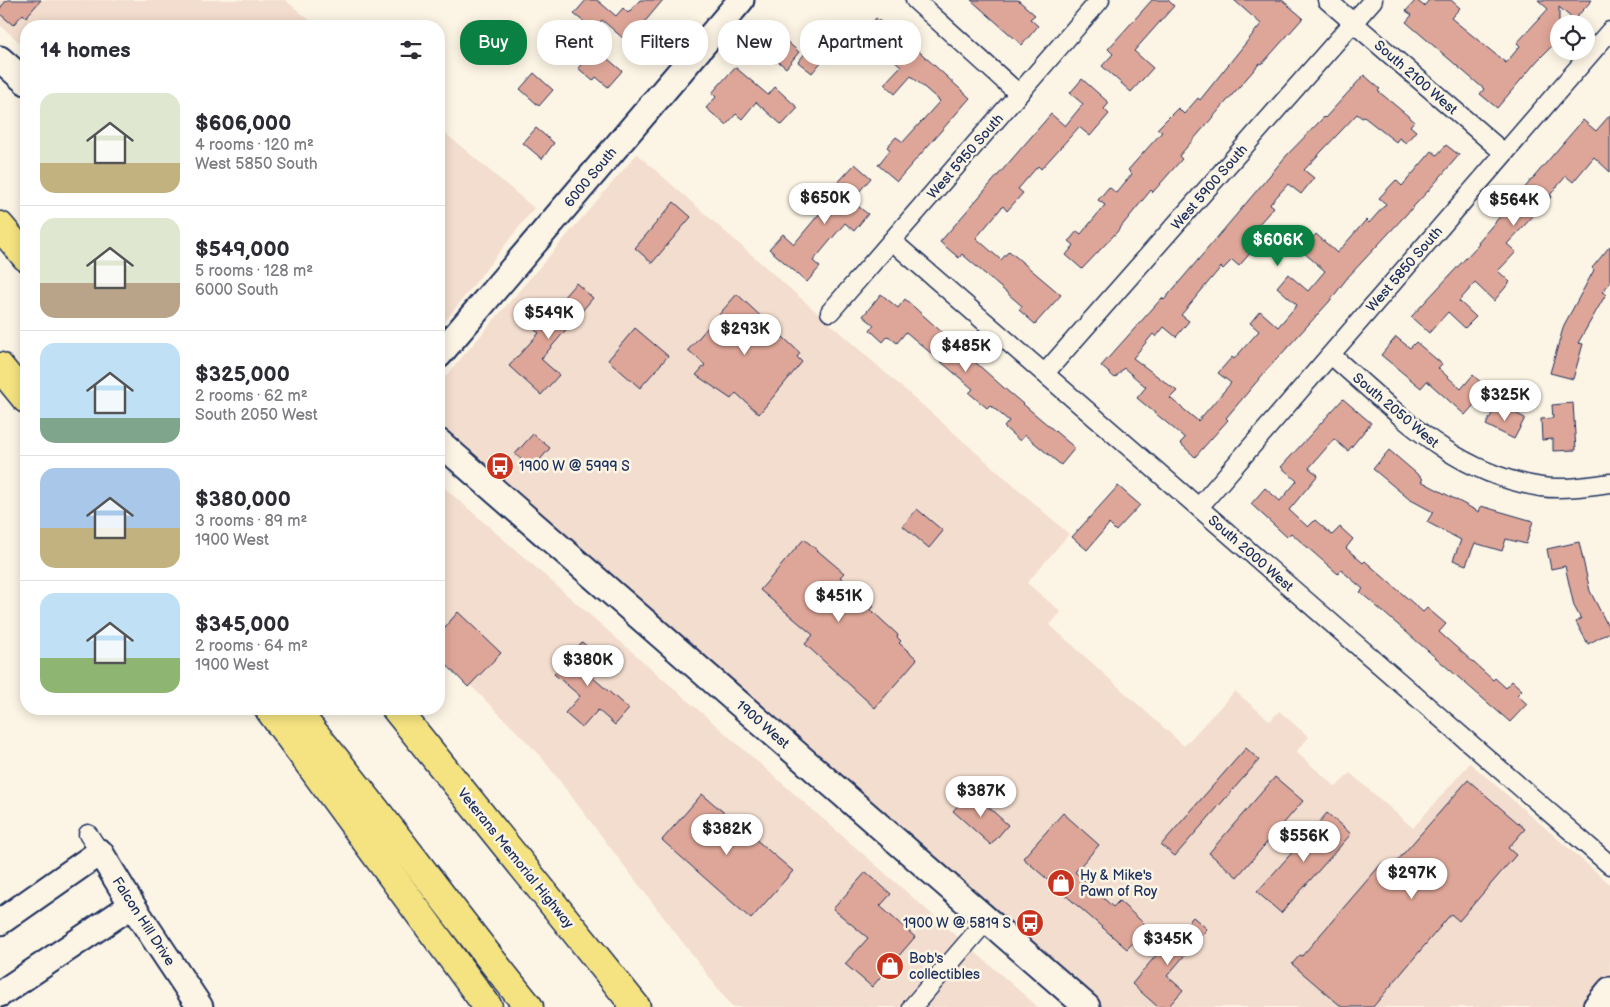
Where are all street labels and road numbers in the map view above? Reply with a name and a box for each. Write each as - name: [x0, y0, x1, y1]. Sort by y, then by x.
- street label: South 2100 West: [1371, 37, 1461, 119]
- street label: West 5950 South: [924, 110, 1007, 202]
- street label: West 5900 South: [1168, 141, 1251, 233]
- street label: 6000 South: [560, 144, 620, 211]
- street label: West 5850 South: [1363, 223, 1446, 315]
- street label: South 2050 West: [1349, 369, 1443, 452]
- street label: South 2000 West: [1205, 512, 1297, 596]
- street label: 1900 West: [733, 697, 793, 752]
- street label: Veterans Memorial Highway: [454, 785, 578, 932]
- street label: Falcon Hill Drive: [109, 874, 179, 969]

